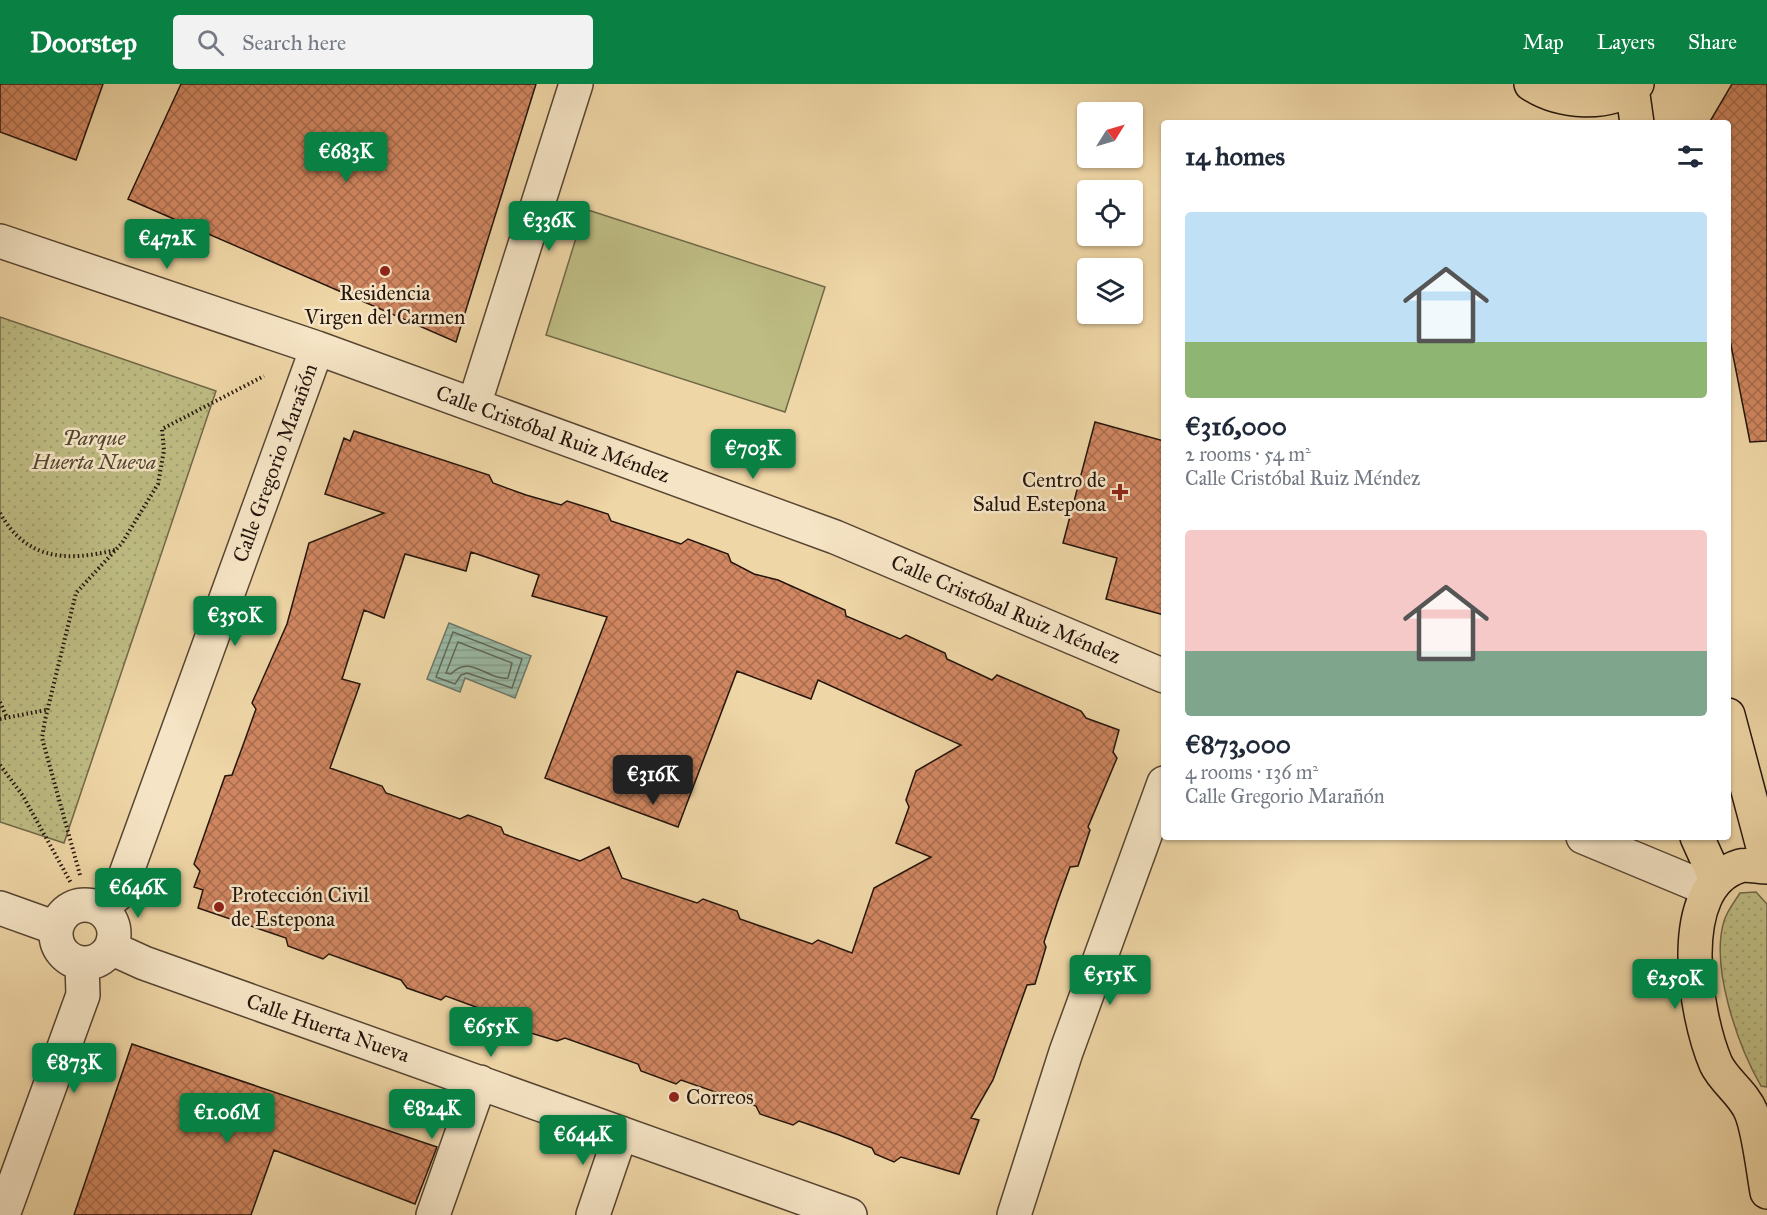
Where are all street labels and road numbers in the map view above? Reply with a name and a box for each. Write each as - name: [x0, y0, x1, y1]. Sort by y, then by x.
- street label: Calle Gregorio Marañón: [227, 360, 323, 566]
- street label: Calle Cristóbal Ruiz Méndez: [432, 380, 674, 489]
- street label: Calle Cristóbal Ruiz Méndez: [887, 549, 1125, 669]
- street label: Calle Huerta Nueva: [243, 988, 413, 1068]

